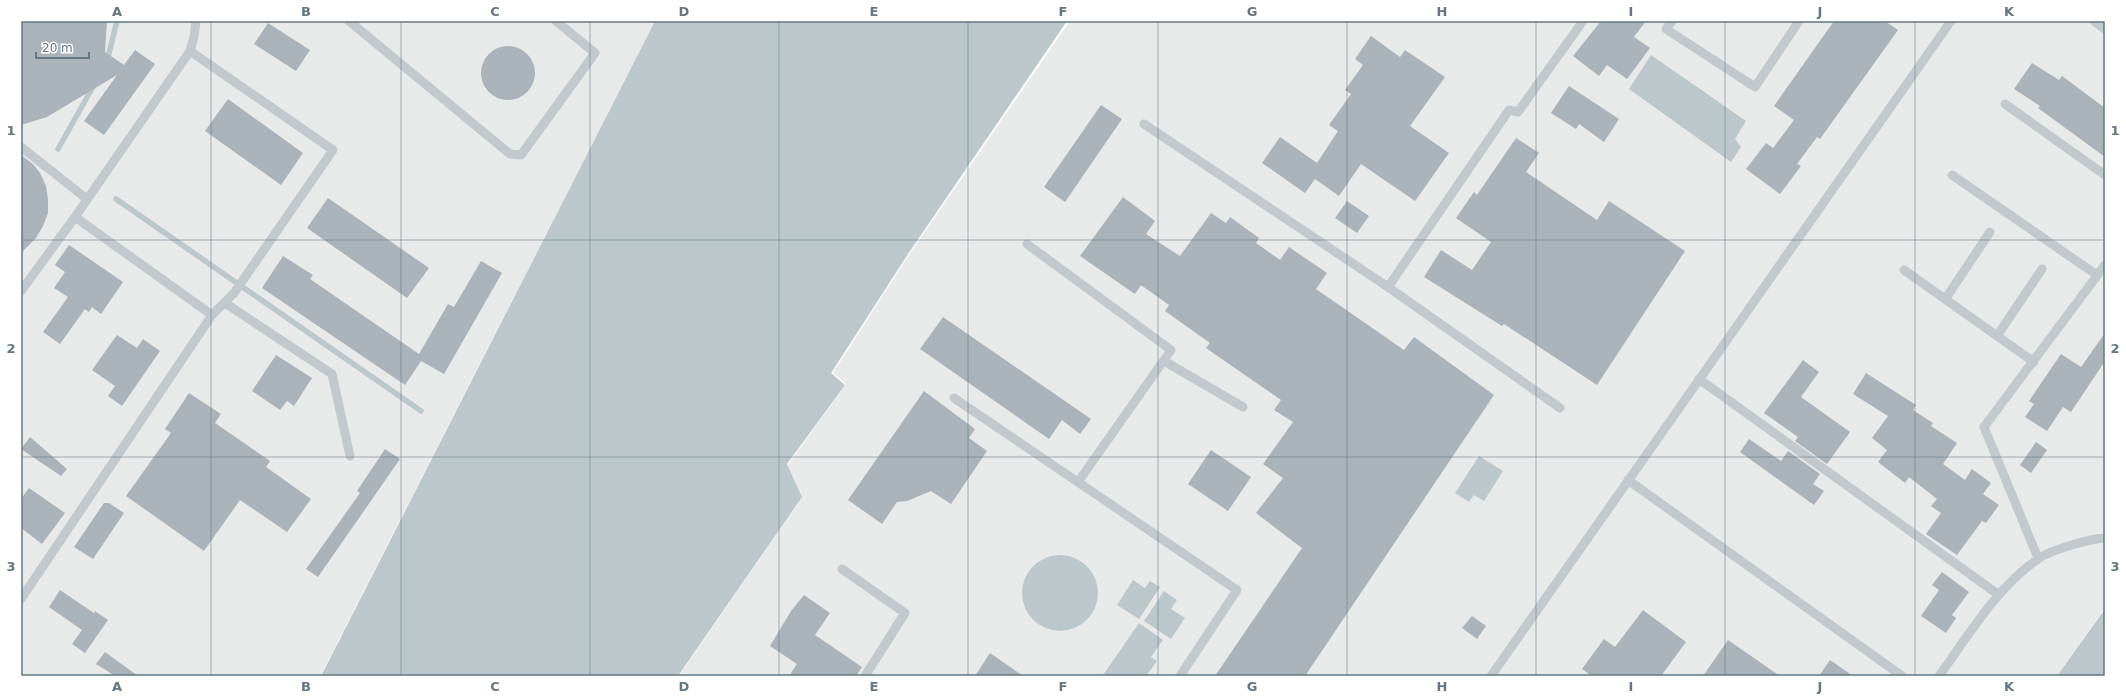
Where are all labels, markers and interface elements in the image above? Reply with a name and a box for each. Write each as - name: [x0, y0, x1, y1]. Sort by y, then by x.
- text: A: [112, 4, 122, 19]
- text: B: [301, 4, 311, 19]
- text: C: [490, 4, 500, 19]
- text: D: [679, 4, 690, 19]
- text: E: [870, 4, 878, 19]
- text: F: [1059, 4, 1067, 19]
- text: G: [1247, 4, 1257, 19]
- text: H: [1437, 4, 1447, 19]
- text: I: [1629, 4, 1633, 19]
- text: J: [1817, 4, 1822, 19]
- text: K: [2004, 4, 2015, 19]
- scale bar: [36, 34, 89, 60]
- text: 20 m: [42, 41, 73, 55]
- text: 1: [6, 123, 16, 138]
- text: 1: [2110, 123, 2120, 138]
- text: 2: [6, 341, 16, 356]
- text: 2: [2110, 341, 2120, 356]
- text: 3: [6, 559, 16, 574]
- text: 3: [2110, 559, 2120, 574]
- text: A: [112, 679, 122, 694]
- text: B: [301, 679, 311, 694]
- text: C: [490, 679, 500, 694]
- text: D: [679, 679, 690, 694]
- text: E: [870, 679, 878, 694]
- text: F: [1059, 679, 1067, 694]
- text: G: [1247, 679, 1257, 694]
- text: H: [1437, 679, 1447, 694]
- text: I: [1629, 679, 1633, 694]
- text: J: [1817, 679, 1822, 694]
- text: K: [2004, 679, 2015, 694]

